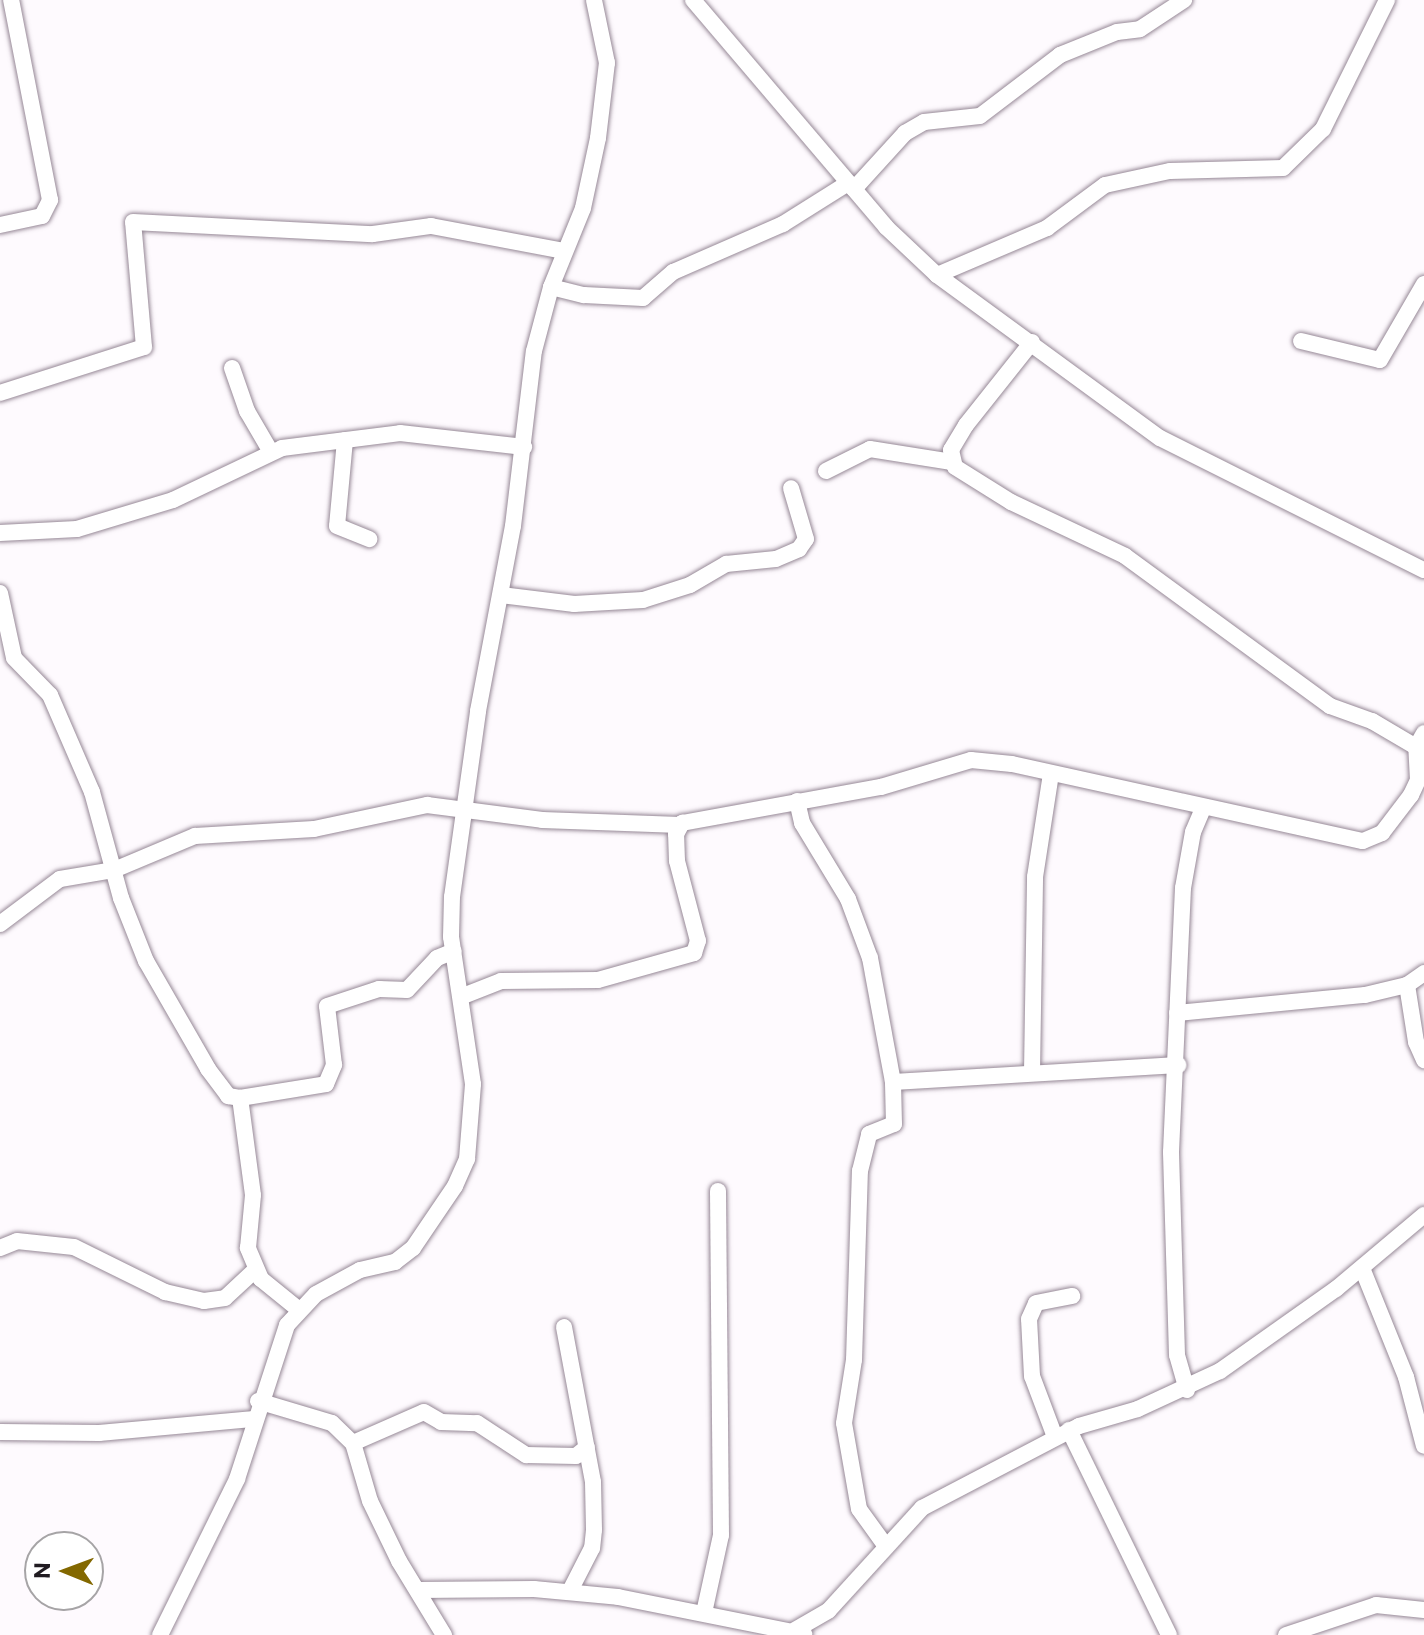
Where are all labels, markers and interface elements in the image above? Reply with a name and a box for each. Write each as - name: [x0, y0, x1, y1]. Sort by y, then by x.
- north arrow: [24, 1531, 104, 1611]
- text: N: [28, 1562, 55, 1579]

